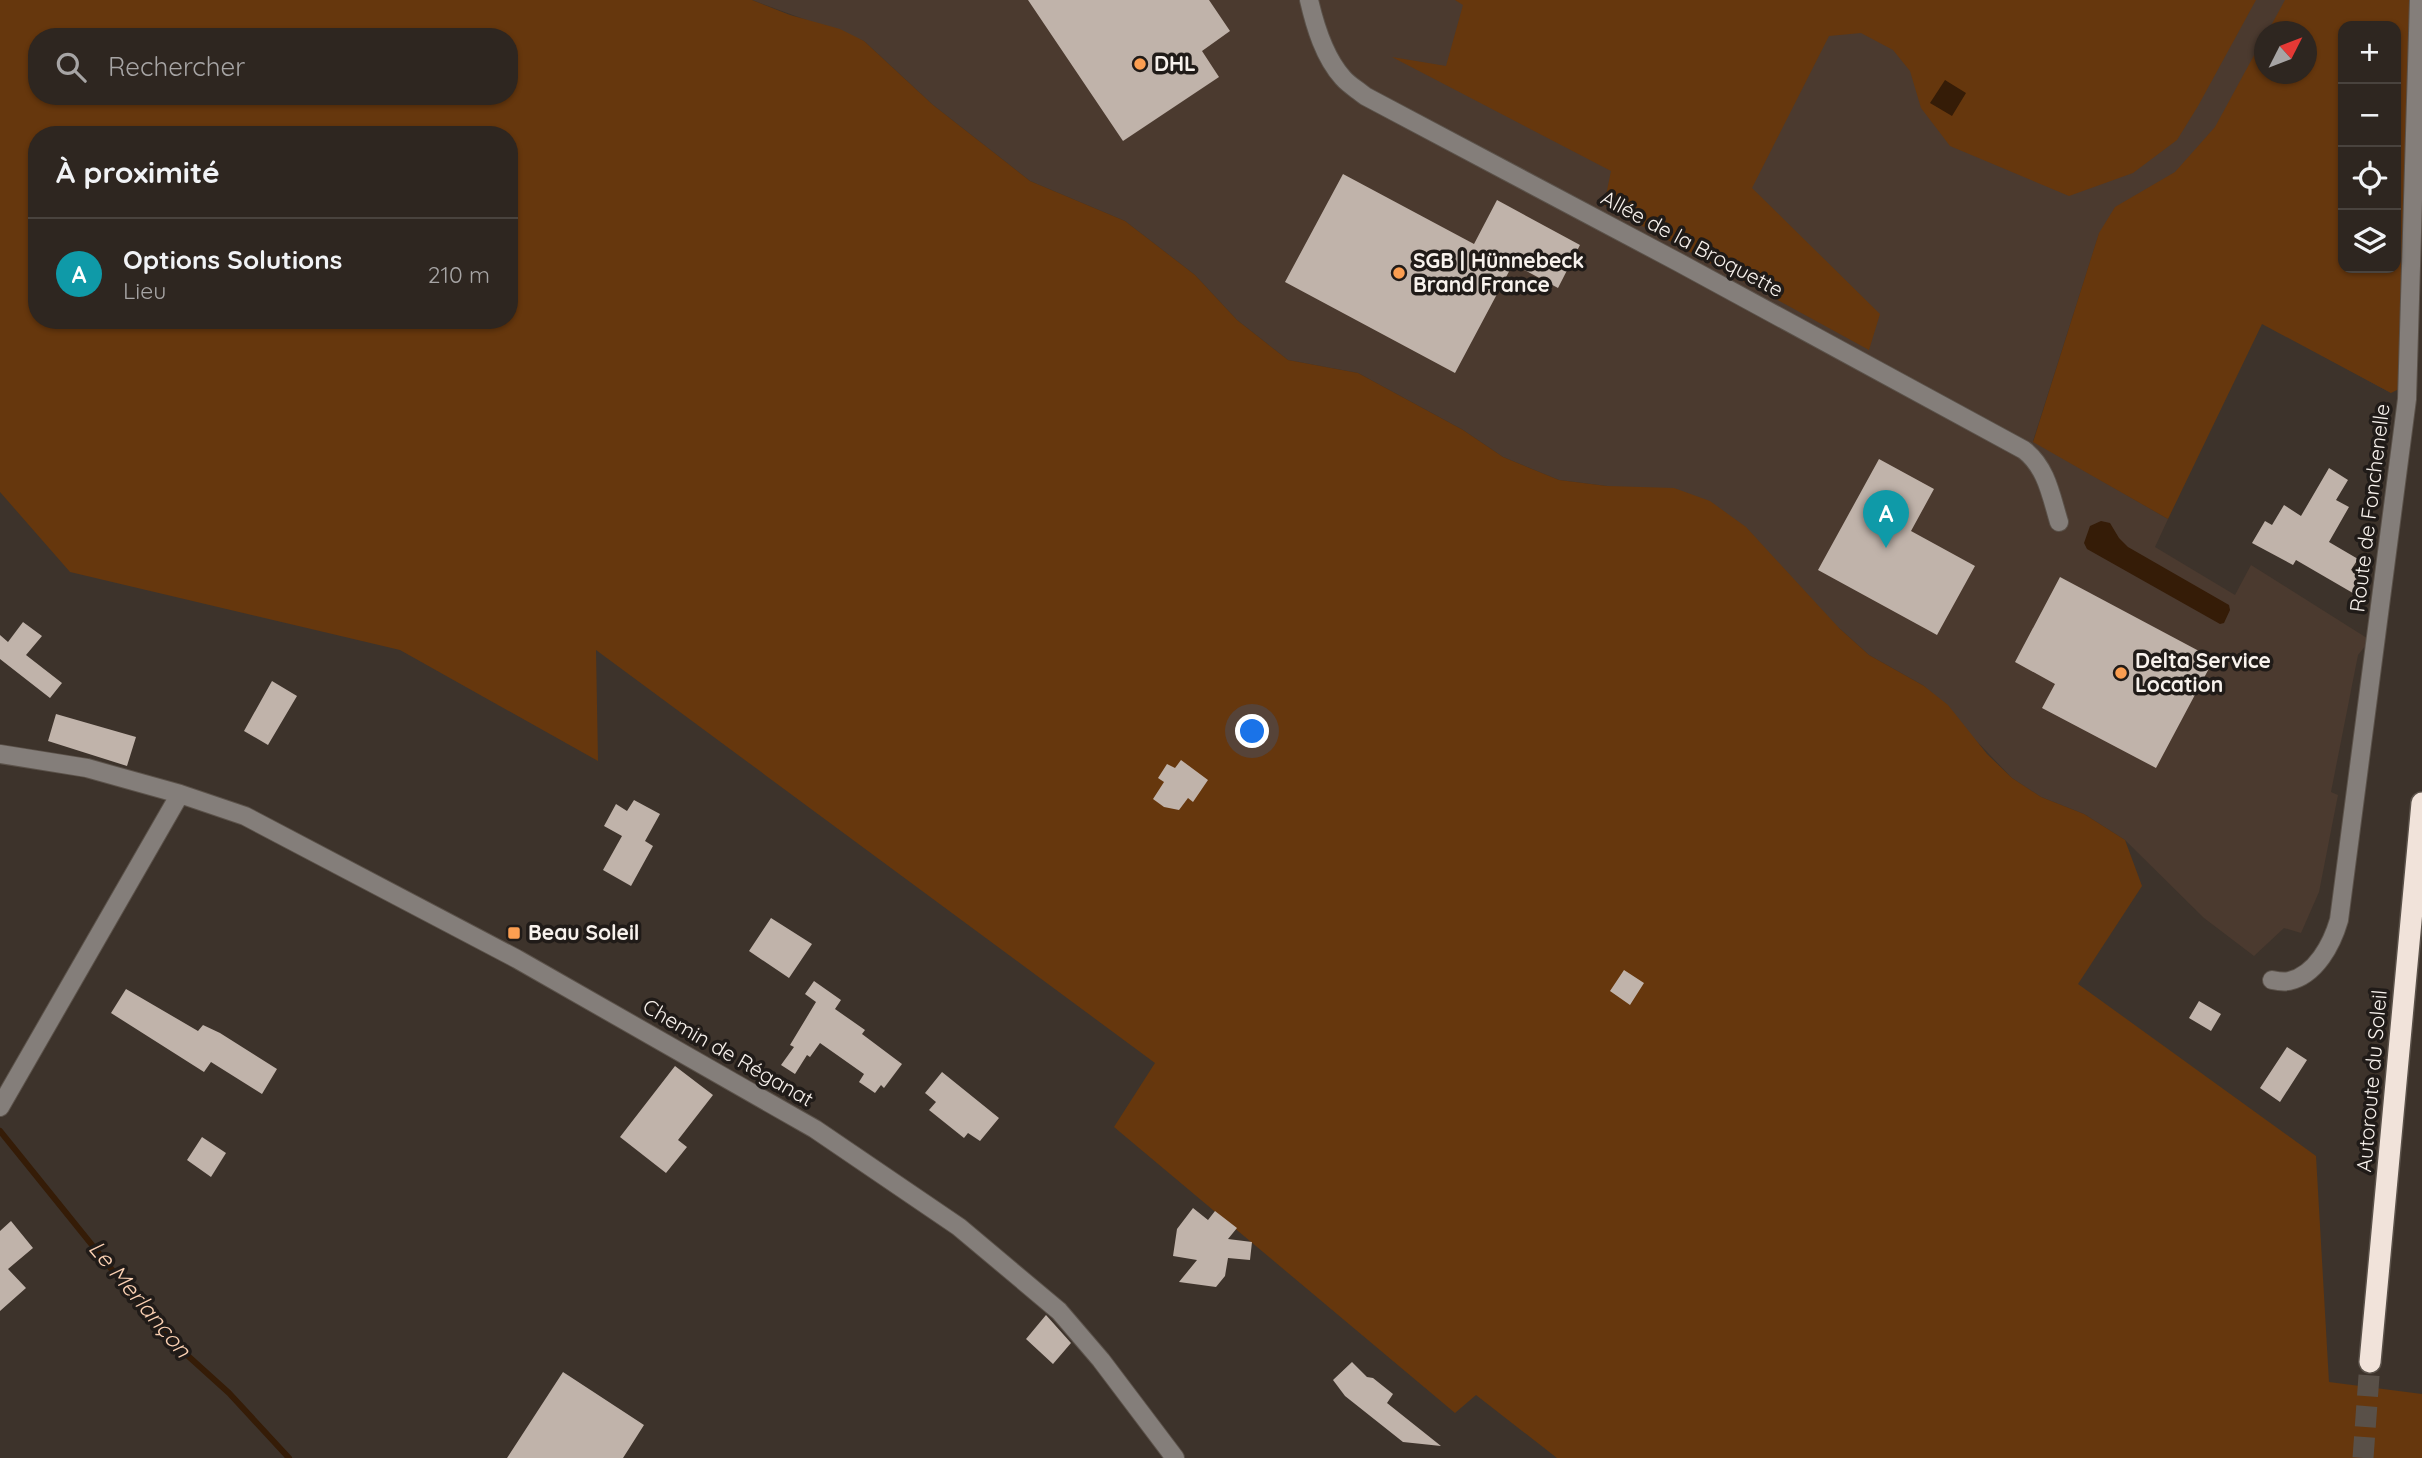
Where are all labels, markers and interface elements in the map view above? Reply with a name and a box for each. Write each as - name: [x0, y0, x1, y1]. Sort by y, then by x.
- north arrow: [2254, 21, 2317, 84]
- map controls: [2338, 21, 2401, 273]
- button: +: [2338, 21, 2401, 84]
- search box: [28, 28, 518, 105]
- icon: search: [52, 48, 90, 86]
- text: Rechercher: [108, 50, 245, 83]
- place label: DHL: [1154, 50, 1196, 76]
- marker: DHL: [1132, 56, 1148, 72]
- button: −: [2338, 84, 2401, 147]
- button: locate: [2338, 147, 2401, 210]
- text: À proximité: [56, 153, 220, 191]
- street label: Allée de la Broquette: [1597, 184, 1788, 302]
- button: layers: [2338, 210, 2401, 273]
- text: Options Solutions: [123, 243, 342, 276]
- place label: SGB | Hünnebeck Brand France: [1413, 247, 1584, 297]
- text: A: [72, 260, 86, 289]
- text: 210 m: [428, 260, 490, 289]
- marker: SGB | Hünnebeck Brand France: [1391, 265, 1407, 281]
- text: Lieu: [123, 276, 166, 305]
- street label: Route de Fonchenelle: [2343, 402, 2395, 614]
- pin: A: [1863, 490, 1909, 548]
- place label: Delta Service Location: [2135, 647, 2271, 697]
- marker: Delta Service Location: [2113, 665, 2129, 681]
- your location: [1235, 714, 1269, 748]
- place label: Beau Soleil: [528, 919, 640, 945]
- marker: Beau Soleil: [506, 925, 522, 941]
- street label: Autoroute du Soleil: [2350, 989, 2392, 1173]
- street label: Chemin de Réganat: [639, 993, 818, 1112]
- water label: Le Merlançon: [83, 1234, 198, 1364]

